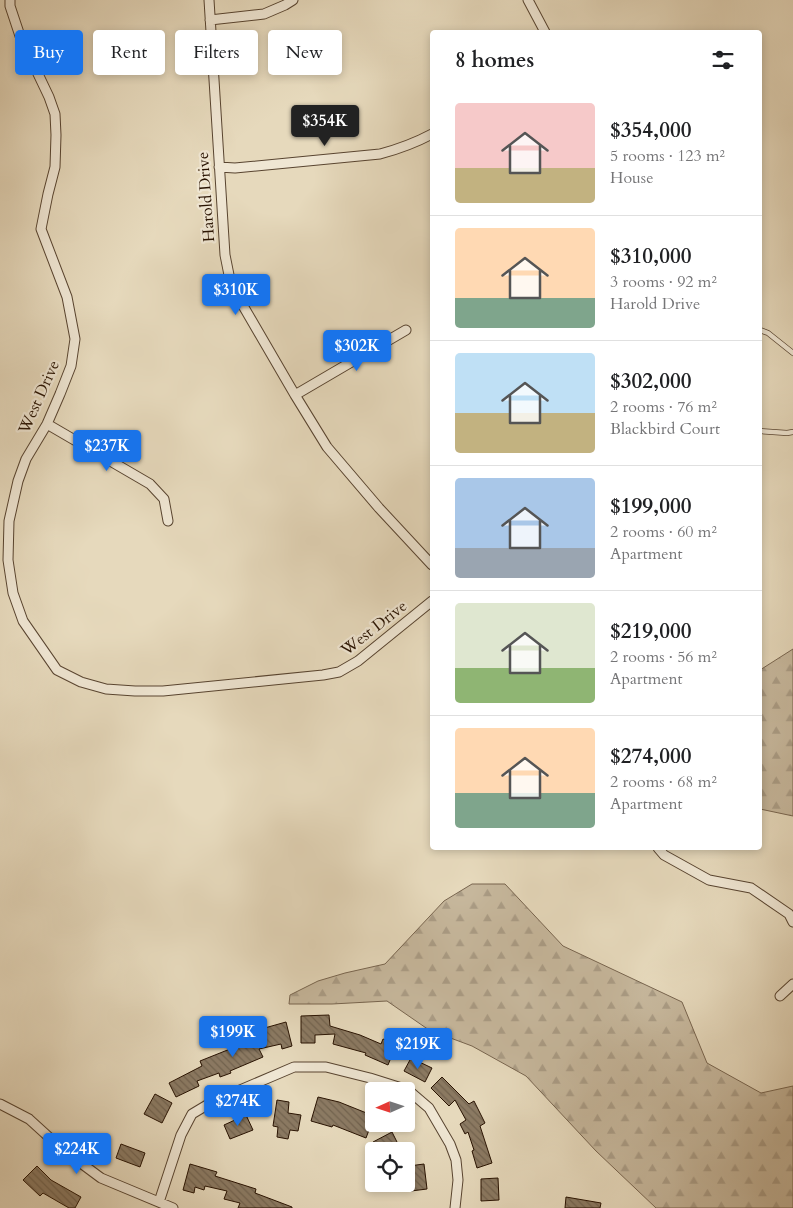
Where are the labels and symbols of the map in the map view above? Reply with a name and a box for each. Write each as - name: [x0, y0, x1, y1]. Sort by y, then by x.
- pin: $354K: [290, 104, 360, 147]
- street label: Harold Drive: [192, 151, 220, 243]
- pin: $310K: [201, 274, 271, 316]
- pin: $302K: [322, 330, 392, 372]
- street label: West Drive: [13, 357, 65, 438]
- pin: $237K: [72, 430, 142, 472]
- street label: West Drive: [336, 595, 412, 661]
- pin: $199K: [198, 1016, 268, 1058]
- pin: $219K: [383, 1028, 453, 1070]
- north arrow: [365, 1082, 415, 1132]
- pin: $274K: [203, 1084, 273, 1127]
- pin: $224K: [42, 1132, 112, 1175]

